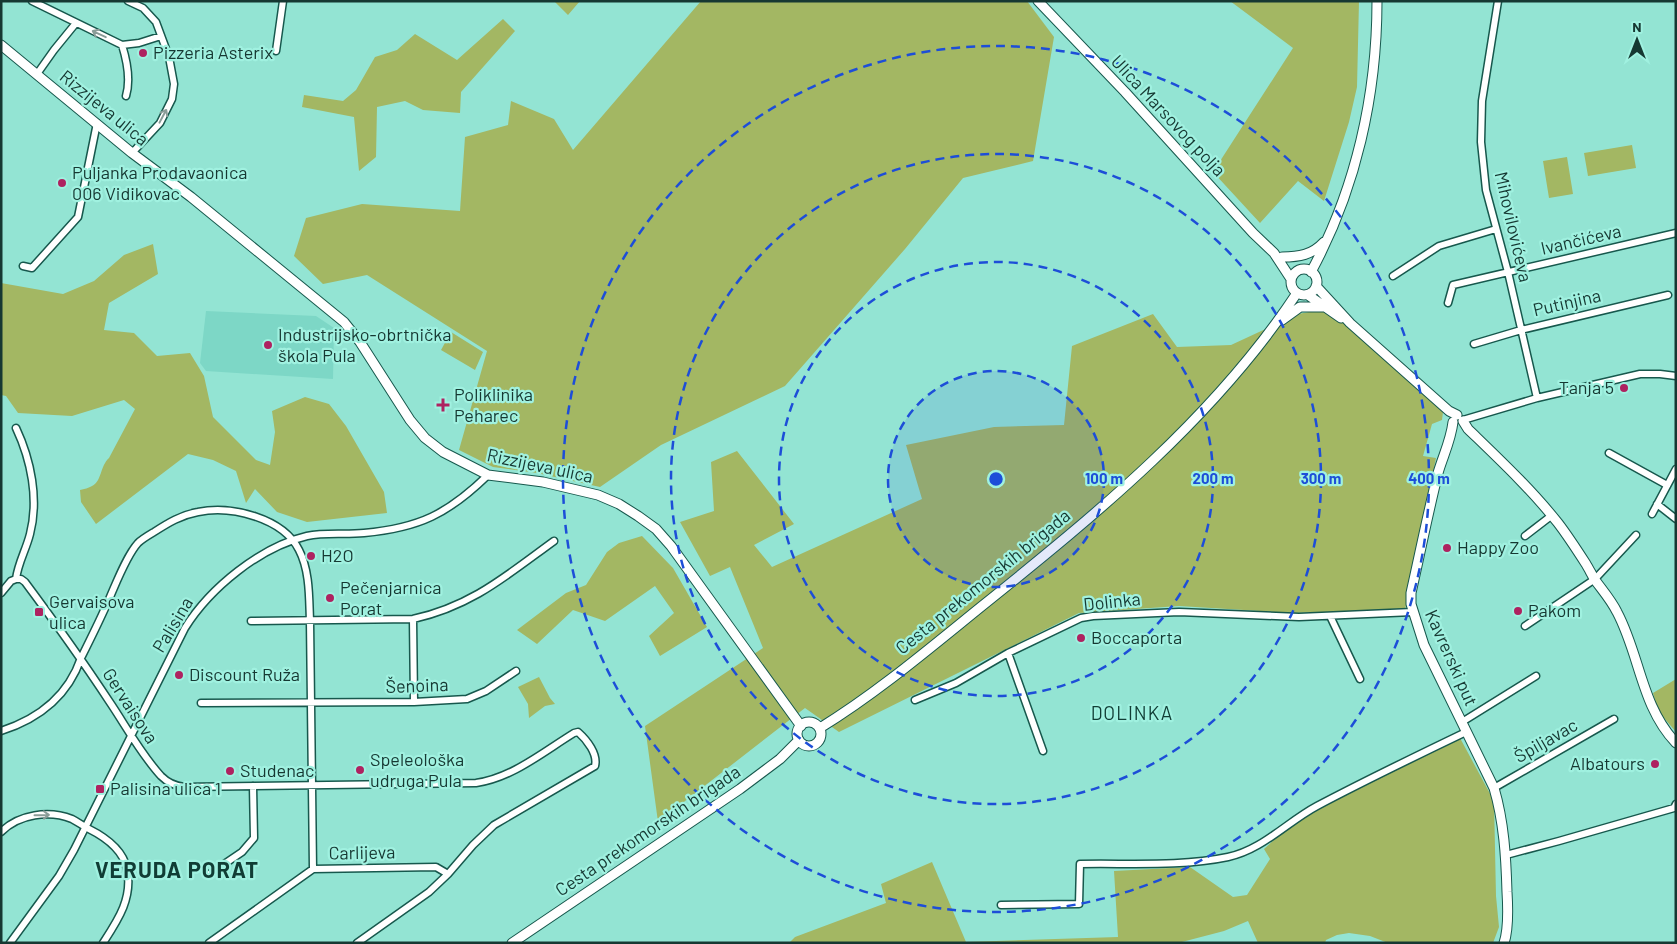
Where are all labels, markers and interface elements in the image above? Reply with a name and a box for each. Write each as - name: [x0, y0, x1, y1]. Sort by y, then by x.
- north arrow: [1612, 15, 1662, 65]
- text: N: [1632, 18, 1642, 35]
- one-way arrow: [92, 28, 107, 38]
- place label: Pizzeria Asterix: [153, 41, 273, 63]
- marker: Pizzeria Asterix: [137, 47, 149, 59]
- street label: Ulica Marsovog polja: [1107, 50, 1231, 181]
- street label: Rizzijeva ulica: [56, 65, 154, 150]
- one-way arrow: [158, 108, 168, 123]
- place label: Puljanka Prodavaonica 006 Vidikovac: [72, 161, 247, 204]
- street label: Mihovilovićeva: [1491, 169, 1537, 284]
- marker: Puljanka Prodavaonica 006 Vidikovac: [56, 177, 68, 189]
- street label: Ivančićeva: [1538, 219, 1623, 259]
- street label: Putinjina: [1531, 284, 1603, 321]
- place label: Industrijsko-obrtnička škola Pula: [278, 323, 451, 366]
- marker: Industrijsko-obrtnička škola Pula: [262, 339, 274, 351]
- place label: Tanja 5: [1559, 376, 1614, 398]
- marker: Tanja 5: [1618, 382, 1630, 394]
- place label: Poliklinika Peharec: [454, 383, 533, 426]
- marker: Poliklinika Peharec: [436, 398, 450, 412]
- street label: Rizzijeva ulica: [485, 443, 595, 487]
- text: 100 m: [1085, 469, 1123, 487]
- text: 200 m: [1192, 469, 1234, 487]
- text: 300 m: [1301, 469, 1341, 487]
- text: 400 m: [1408, 469, 1450, 487]
- centre of rings: [987, 470, 1005, 488]
- street label: Cesta prekomorskih brigada: [891, 504, 1074, 658]
- place label: Happy Zoo: [1457, 536, 1539, 558]
- marker: Happy Zoo: [1441, 542, 1453, 554]
- place label: H2O: [321, 544, 354, 566]
- marker: H2O: [305, 550, 317, 562]
- place label: Pečenjarnica Porat: [340, 576, 442, 619]
- street label: Dolinka: [1082, 587, 1142, 615]
- place label: Gervaisova ulica: [49, 590, 134, 633]
- marker: Pečenjarnica Porat: [324, 592, 336, 604]
- street label: Palisina: [147, 593, 197, 656]
- place label: Pakom: [1528, 599, 1581, 621]
- marker: Pakom: [1512, 605, 1524, 617]
- marker: Gervaisova ulica: [33, 606, 45, 618]
- street label: Kavrerski put: [1421, 606, 1483, 709]
- place label: Boccaporta: [1091, 626, 1182, 648]
- marker: Boccaporta: [1075, 632, 1087, 644]
- place label: Discount Ruža: [189, 663, 300, 685]
- street label: Gervaisova: [98, 664, 163, 747]
- marker: Discount Ruža: [173, 669, 185, 681]
- street label: Šenoina: [385, 673, 449, 697]
- district label: DOLINKA: [1091, 701, 1173, 724]
- street label: Špiljavac: [1510, 713, 1581, 767]
- place label: Speleološka udruga Pula: [370, 748, 464, 791]
- place label: Albatours: [1570, 752, 1645, 774]
- marker: Albatours: [1649, 758, 1661, 770]
- place label: Studenac: [240, 759, 314, 781]
- street label: Cesta prekomorskih brigada: [551, 760, 744, 900]
- marker: Speleološka udruga Pula: [354, 764, 366, 776]
- marker: Studenac: [224, 765, 236, 777]
- place label: Palisina ulica 1: [110, 777, 221, 799]
- marker: Palisina ulica 1: [94, 783, 106, 795]
- one-way arrow: [34, 810, 50, 820]
- street label: Carlijeva: [328, 840, 395, 864]
- district label: VERUDA PORAT: [95, 856, 259, 882]

